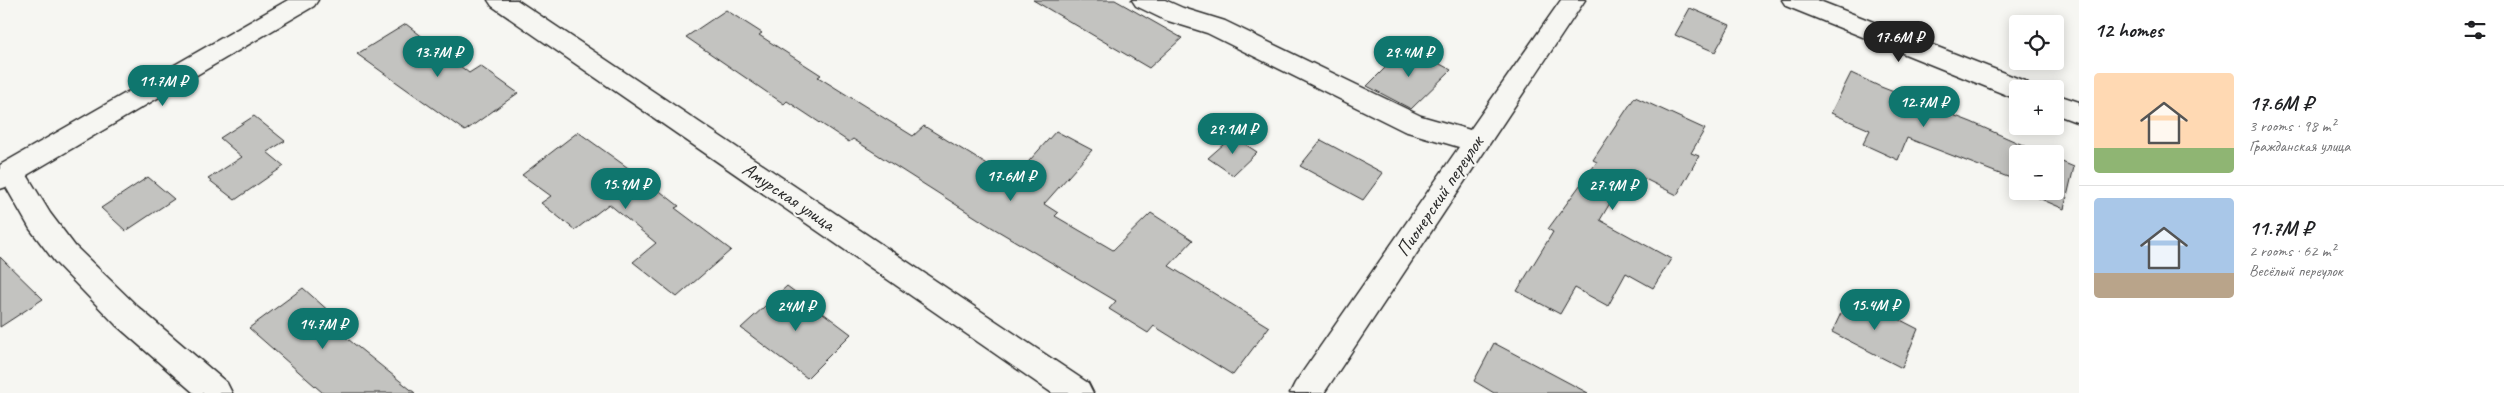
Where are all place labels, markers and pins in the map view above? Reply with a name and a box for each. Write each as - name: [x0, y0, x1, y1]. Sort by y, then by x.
- pin: 17.6M ₽: [1853, 20, 1945, 63]
- pin: 13.7M ₽: [392, 36, 484, 78]
- pin: 29.4M ₽: [1363, 36, 1455, 78]
- pin: 11.7M ₽: [117, 64, 209, 107]
- pin: 12.7M ₽: [1878, 86, 1970, 128]
- pin: 29.1M ₽: [1187, 112, 1279, 155]
- pin: 17.6M ₽: [965, 160, 1057, 202]
- pin: 15.9M ₽: [580, 168, 672, 210]
- pin: 27.9M ₽: [1567, 168, 1659, 211]
- pin: 15.4M ₽: [1829, 288, 1921, 331]
- pin: 24M ₽: [761, 290, 831, 332]
- pin: 14.7M ₽: [277, 308, 369, 350]

